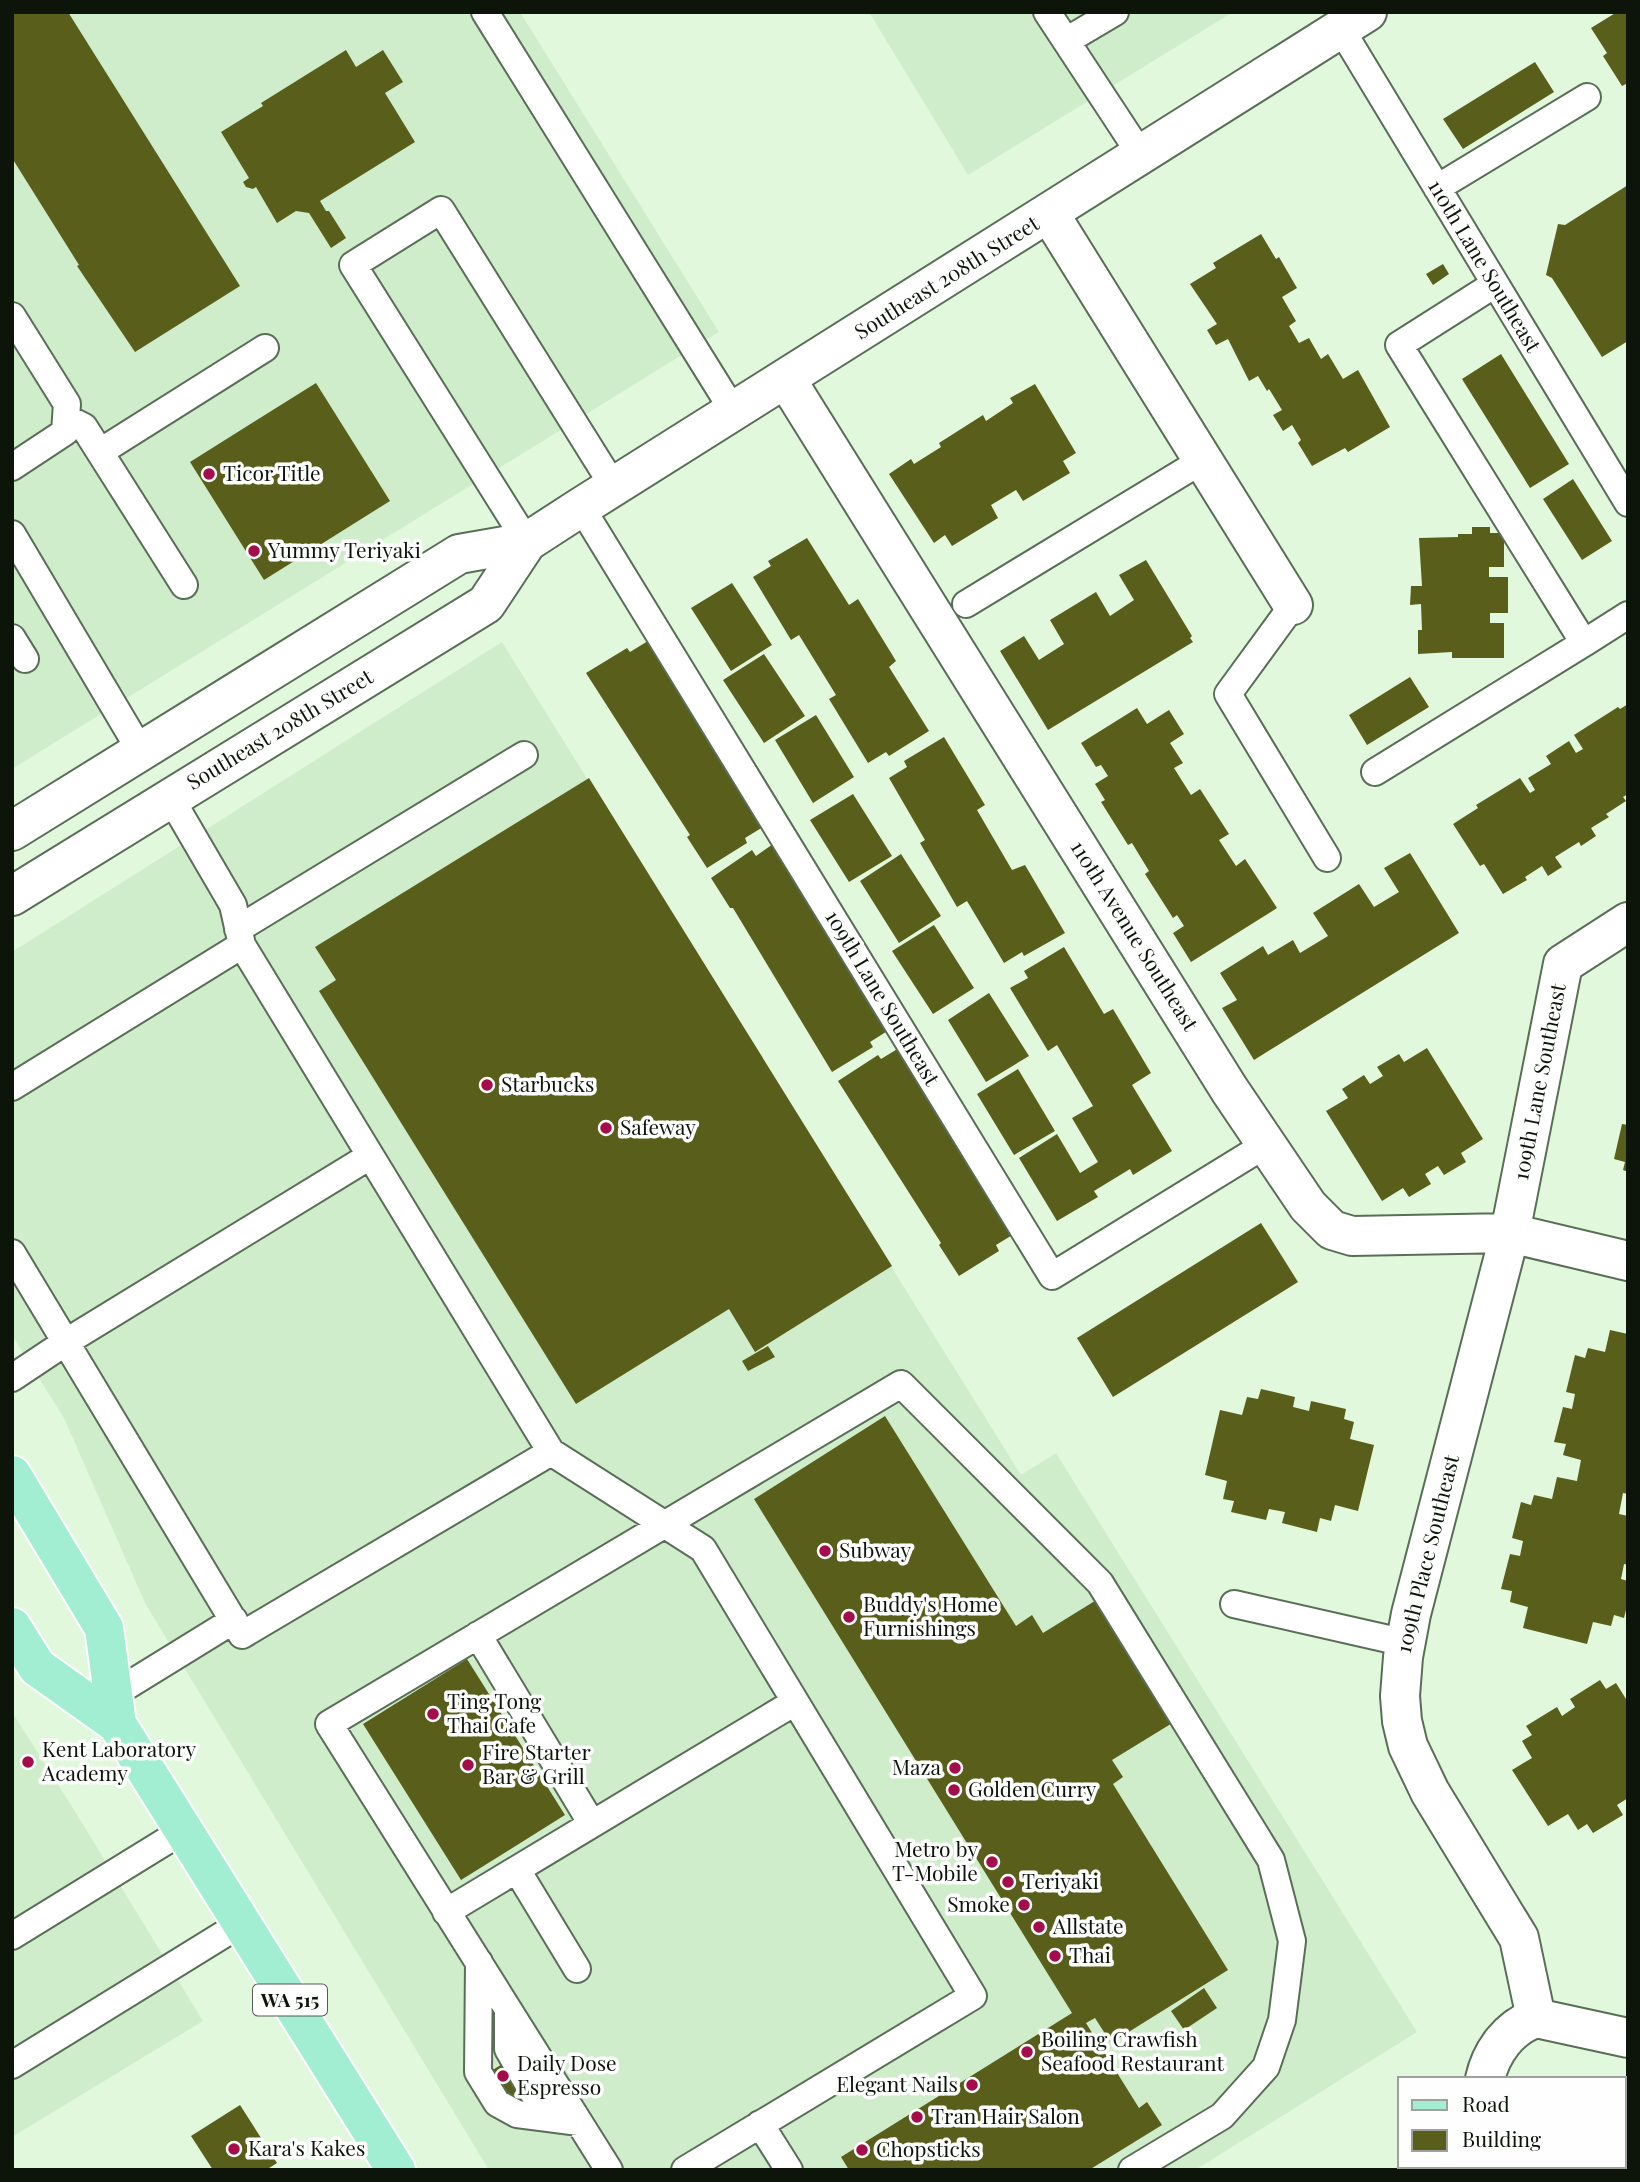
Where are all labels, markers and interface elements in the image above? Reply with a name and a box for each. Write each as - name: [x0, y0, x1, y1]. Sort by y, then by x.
- street label: 110th Lane Southeast: [1423, 173, 1549, 357]
- street label: Southeast 208th Street: [848, 208, 1044, 345]
- place label: Ticor Title: [223, 458, 321, 486]
- marker: Ticor Title: [201, 466, 217, 482]
- place label: Yummy Teriyaki: [267, 535, 421, 563]
- marker: Yummy Teriyaki: [246, 543, 262, 559]
- street label: Southeast 208th Street: [181, 661, 378, 795]
- street label: 110th Avenue Southeast: [1066, 834, 1206, 1036]
- street label: 109th Lane Southeast: [820, 904, 948, 1090]
- street label: 109th Lane Southeast: [1505, 980, 1571, 1182]
- place label: Starbucks: [501, 1069, 594, 1097]
- marker: Starbucks: [479, 1077, 495, 1093]
- place label: Safeway: [620, 1112, 696, 1140]
- marker: Safeway: [598, 1120, 614, 1136]
- street label: 109th Place Southeast: [1388, 1451, 1464, 1656]
- place label: Subway: [839, 1535, 912, 1563]
- marker: Subway: [817, 1543, 833, 1559]
- place label: Buddy's Home Furnishings: [863, 1589, 998, 1641]
- marker: Buddy's Home Furnishings: [841, 1609, 857, 1625]
- place label: Ting Tong Thai Cafe: [447, 1686, 541, 1738]
- marker: Ting Tong Thai Cafe: [425, 1706, 441, 1722]
- place label: Kent Laboratory Academy: [41, 1734, 196, 1786]
- place label: Fire Starter Bar & Grill: [482, 1737, 592, 1789]
- place label: Maza: [892, 1752, 942, 1780]
- marker: Kent Laboratory Academy: [20, 1754, 36, 1770]
- marker: Fire Starter Bar & Grill: [460, 1757, 476, 1773]
- marker: Maza: [947, 1760, 963, 1776]
- place label: Golden Curry: [968, 1774, 1097, 1802]
- marker: Golden Curry: [946, 1782, 962, 1798]
- place label: Metro by T-Mobile: [892, 1834, 978, 1886]
- marker: Metro by T-Mobile: [984, 1854, 1000, 1870]
- place label: Teriyaki: [1022, 1866, 1099, 1894]
- marker: Teriyaki: [1000, 1874, 1016, 1890]
- place label: Smoke: [947, 1889, 1010, 1917]
- marker: Smoke: [1016, 1897, 1032, 1913]
- place label: Allstate: [1052, 1911, 1124, 1939]
- marker: Allstate: [1031, 1919, 1047, 1935]
- place label: Thai: [1069, 1940, 1111, 1968]
- marker: Thai: [1047, 1948, 1063, 1964]
- road number: WA 515: [253, 1984, 327, 2016]
- place label: Boiling Crawfish Seafood Restaurant: [1041, 2024, 1225, 2076]
- marker: Boiling Crawfish Seafood Restaurant: [1019, 2044, 1035, 2060]
- place label: Daily Dose Espresso: [517, 2048, 617, 2100]
- marker: Daily Dose Espresso: [495, 2068, 511, 2084]
- place label: Elegant Nails: [836, 2069, 958, 2097]
- marker: Elegant Nails: [964, 2077, 980, 2093]
- legend: [1398, 2077, 1626, 2168]
- text: Road: [1462, 2089, 1510, 2117]
- place label: Tran Hair Salon: [931, 2101, 1080, 2129]
- marker: Tran Hair Salon: [909, 2109, 925, 2125]
- text: Building: [1462, 2124, 1541, 2152]
- place label: Kara's Kakes: [248, 2133, 365, 2161]
- place label: Chopsticks: [876, 2134, 981, 2162]
- marker: Kara's Kakes: [226, 2141, 242, 2157]
- marker: Chopsticks: [854, 2142, 870, 2158]

